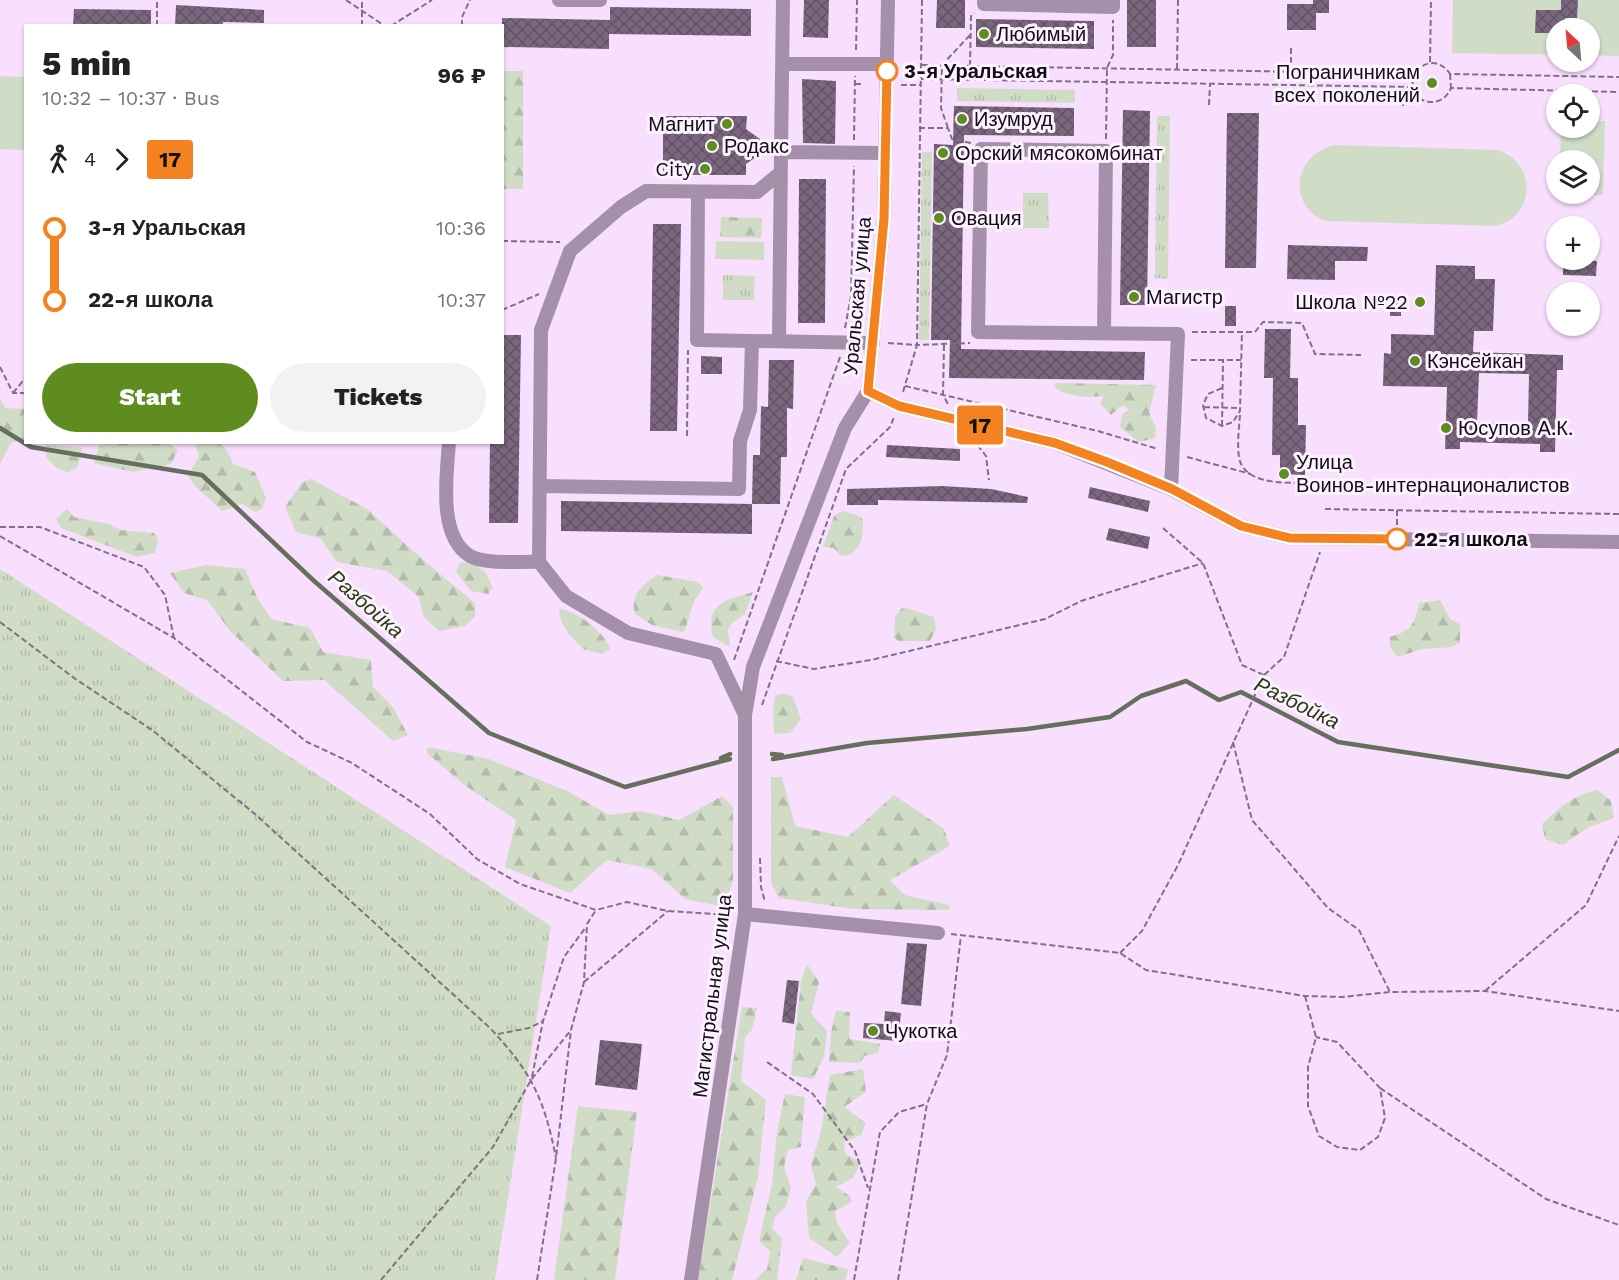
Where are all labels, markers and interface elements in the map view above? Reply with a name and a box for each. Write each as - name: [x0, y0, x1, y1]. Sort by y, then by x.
- north arrow: [1546, 18, 1600, 72]
- map controls: [1546, 18, 1600, 336]
- place label: Любимый: [996, 22, 1086, 46]
- marker: Любимый: [977, 27, 991, 41]
- text: 5 min: [42, 44, 131, 83]
- place label: 3-я Уральская: [904, 59, 1048, 83]
- marker: 3-я Уральская: [876, 60, 898, 82]
- place label: Пограничникам всех поколений: [1274, 60, 1420, 107]
- text: 96 ₽: [437, 63, 486, 88]
- marker: Пограничникам всех поколений: [1425, 76, 1439, 90]
- button: locate: [1546, 84, 1600, 138]
- text: 10:32 – 10:37 · Bus: [42, 86, 220, 110]
- place label: Изумруд: [974, 107, 1053, 131]
- place label: Магнит: [648, 112, 715, 136]
- marker: Изумруд: [955, 112, 969, 126]
- marker: Магнит: [720, 117, 734, 131]
- place label: Родакс: [724, 134, 789, 158]
- marker: Родакс: [705, 139, 719, 153]
- place label: Орский мясокомбинат: [955, 141, 1163, 165]
- icon: walk: [42, 143, 75, 176]
- icon: forward: [105, 143, 138, 176]
- marker: Орский мясокомбинат: [936, 146, 950, 160]
- text: 4: [84, 147, 96, 171]
- text: 17: [159, 147, 181, 172]
- button: layers: [1546, 150, 1600, 204]
- place label: City: [655, 157, 694, 181]
- marker: City: [698, 162, 712, 176]
- place label: Овация: [951, 206, 1022, 230]
- marker: Овация: [932, 211, 946, 225]
- text: 3-я Уральская: [88, 215, 246, 240]
- street label: Уральская улица: [838, 215, 876, 376]
- text: 10:36: [436, 216, 486, 240]
- button: +: [1546, 216, 1600, 270]
- button: −: [1546, 282, 1600, 336]
- place label: Магистр: [1146, 285, 1223, 309]
- text: 22-я школа: [88, 287, 213, 312]
- text: 10:37: [438, 288, 486, 312]
- marker: Магистр: [1127, 290, 1141, 304]
- place label: Школа №22: [1295, 290, 1408, 314]
- marker: Школа №22: [1413, 295, 1427, 309]
- place label: Кэнсейкан: [1427, 349, 1524, 373]
- marker: Кэнсейкан: [1408, 354, 1422, 368]
- button: Start: [42, 363, 258, 432]
- button: Tickets: [270, 363, 486, 432]
- line badge: 17: [953, 406, 1007, 444]
- text: 17: [969, 413, 991, 438]
- place label: Юсупов А.К.: [1458, 416, 1573, 440]
- marker: Юсупов А.К.: [1439, 421, 1453, 435]
- place label: Улица Воинов-интернационалистов: [1296, 450, 1570, 497]
- marker: Улица Воинов-интернационалистов: [1277, 467, 1291, 481]
- place label: 22-я школа: [1414, 527, 1528, 551]
- marker: 22-я школа: [1386, 528, 1408, 550]
- water label: Разбойка: [324, 564, 409, 643]
- water label: Разбойка: [1251, 671, 1344, 734]
- street label: Магистральная улица: [688, 892, 736, 1099]
- place label: Чукотка: [885, 1019, 958, 1043]
- marker: Чукотка: [866, 1024, 880, 1038]

